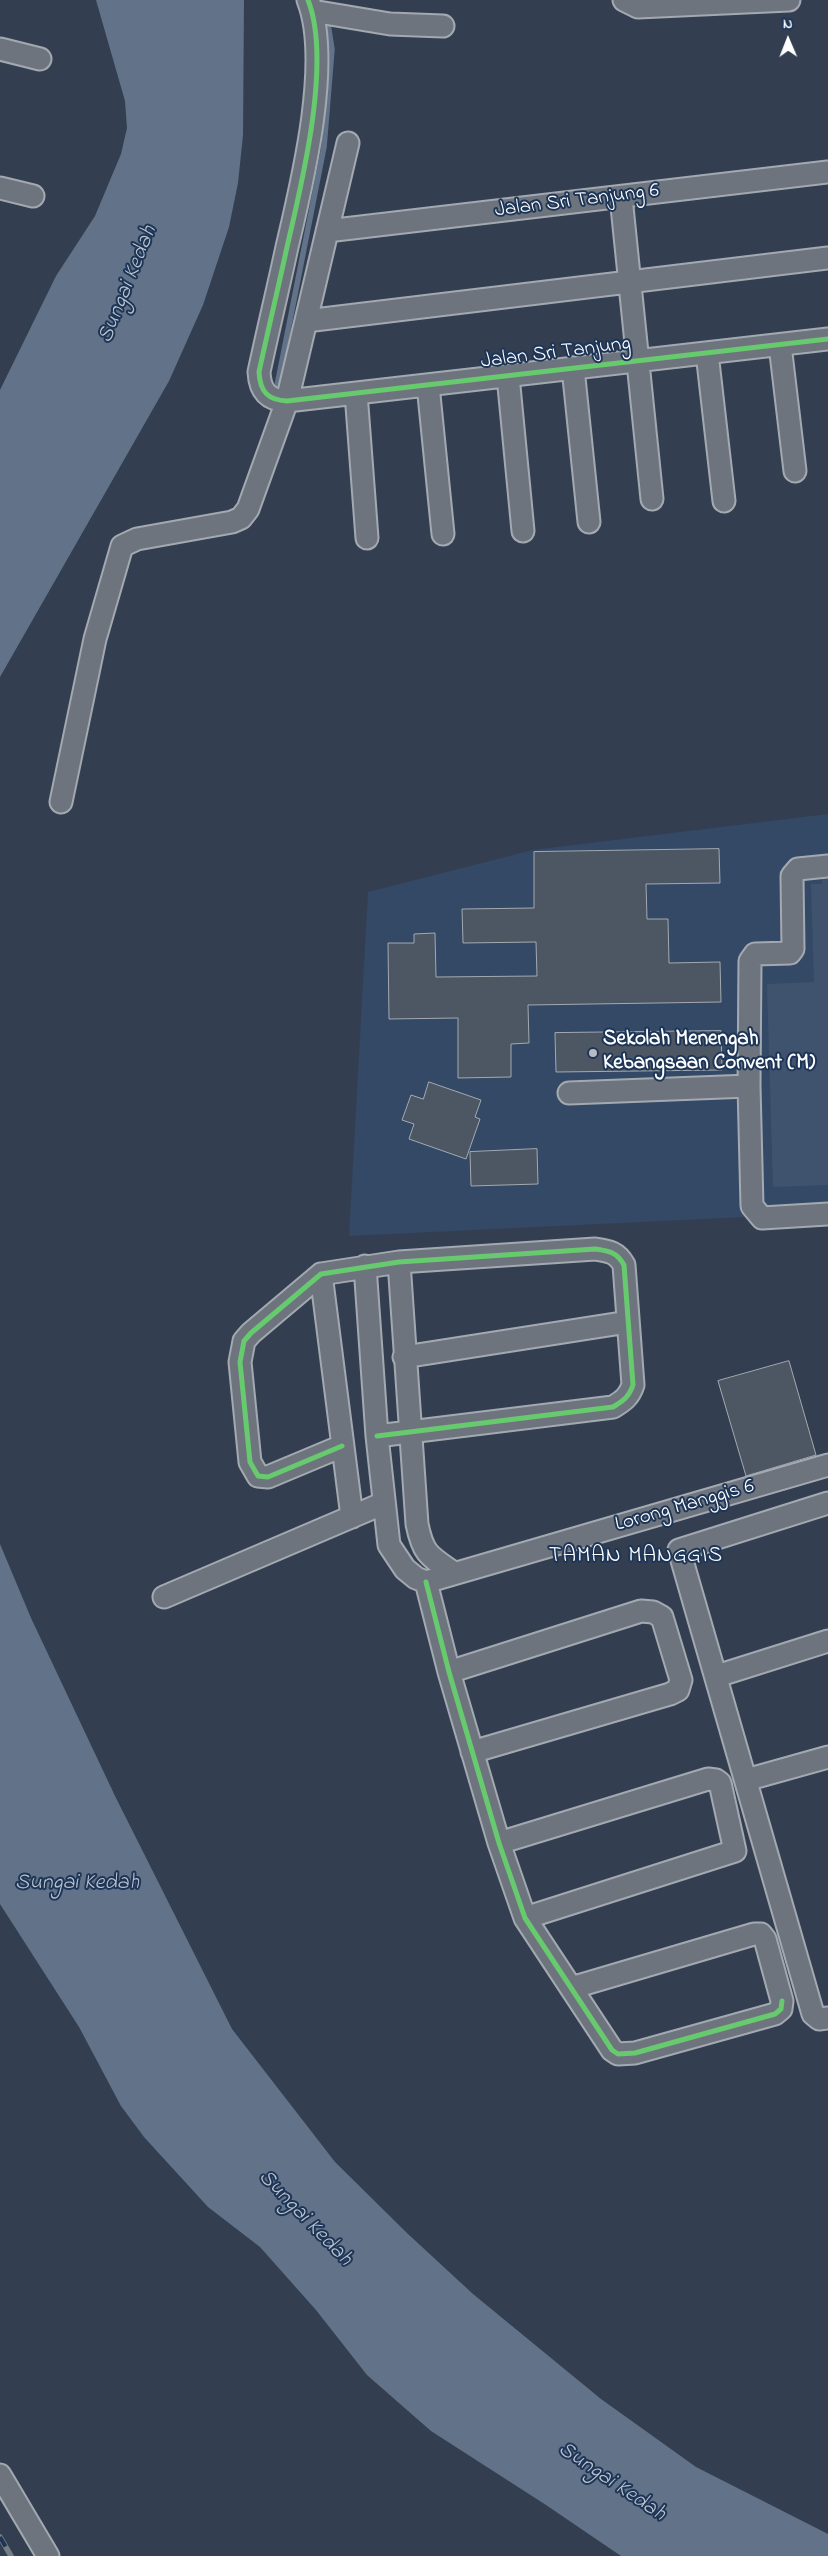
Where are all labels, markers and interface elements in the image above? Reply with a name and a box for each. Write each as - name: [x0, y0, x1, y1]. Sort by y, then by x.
- text: N: [783, 14, 793, 35]
- north arrow: [763, 15, 813, 65]
- street label: Jalan Sri Tanjung 6: [493, 179, 661, 225]
- water label: Sungai Kedah: [94, 223, 164, 347]
- street label: Jalan Sri Tanjung: [480, 332, 632, 376]
- place label: Sekolah Menengah Kebangsaan Convent (M): [603, 1028, 815, 1078]
- marker: Sekolah Menengah Kebangsaan Convent (M): [587, 1047, 599, 1059]
- street label: Lorong Manggis 6: [613, 1475, 757, 1539]
- district label: TAMAN MANGGIS: [547, 1544, 725, 1570]
- water label: Sungai Kedah: [15, 1871, 139, 1897]
- water label: Sungai Kedah: [251, 2165, 357, 2273]
- water label: Sungai Kedah: [552, 2437, 670, 2529]

